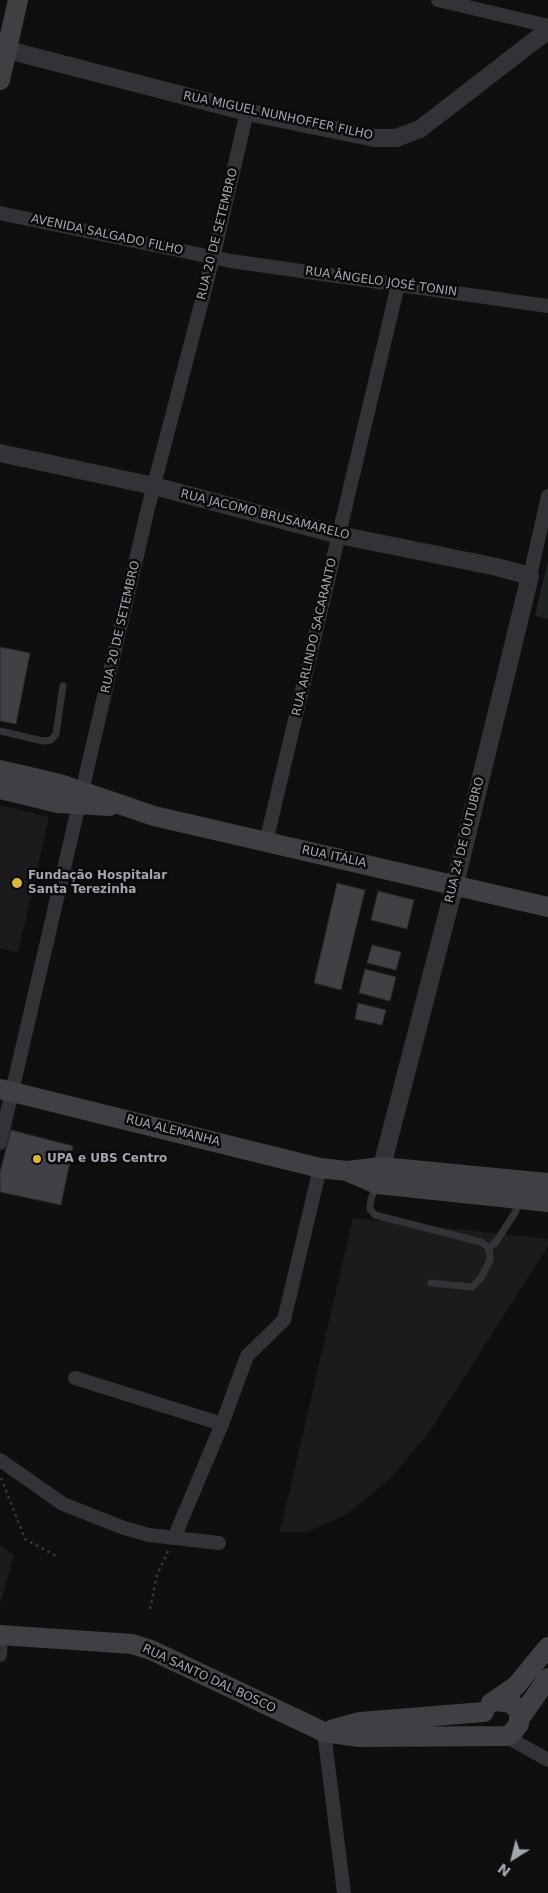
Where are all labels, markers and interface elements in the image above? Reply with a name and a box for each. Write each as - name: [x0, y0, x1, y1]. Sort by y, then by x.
- street label: RUA MIGUEL NUNHOFFER FILHO: [182, 89, 374, 143]
- street label: RUA 20 DE SETEMBRO: [195, 167, 241, 301]
- street label: AVENIDA SALGADO FILHO: [30, 212, 184, 258]
- street label: RUA ÂNGELO JOSÉ TONIN: [304, 264, 458, 300]
- street label: RUA JACOMO BRUSAMARELO: [179, 487, 351, 543]
- street label: RUA ARLINDO SACARANTO: [290, 557, 340, 717]
- street label: RUA 20 DE SETEMBRO: [99, 559, 143, 695]
- street label: RUA 24 DE OUTUBRO: [442, 776, 488, 904]
- street label: RUA ITÁLIA: [300, 843, 368, 871]
- place label: Fundação Hospitalar Santa Terezinha: [28, 869, 167, 897]
- marker: Fundação Hospitalar Santa Terezinha: [10, 876, 24, 890]
- street label: RUA ALEMANHA: [124, 1112, 222, 1150]
- place label: UPA e UBS Centro: [47, 1152, 167, 1166]
- marker: UPA e UBS Centro: [31, 1153, 43, 1165]
- street label: RUA SANTO DAL BOSCO: [140, 1642, 278, 1716]
- north arrow: [488, 1833, 538, 1883]
- text: N: [495, 1860, 514, 1880]

